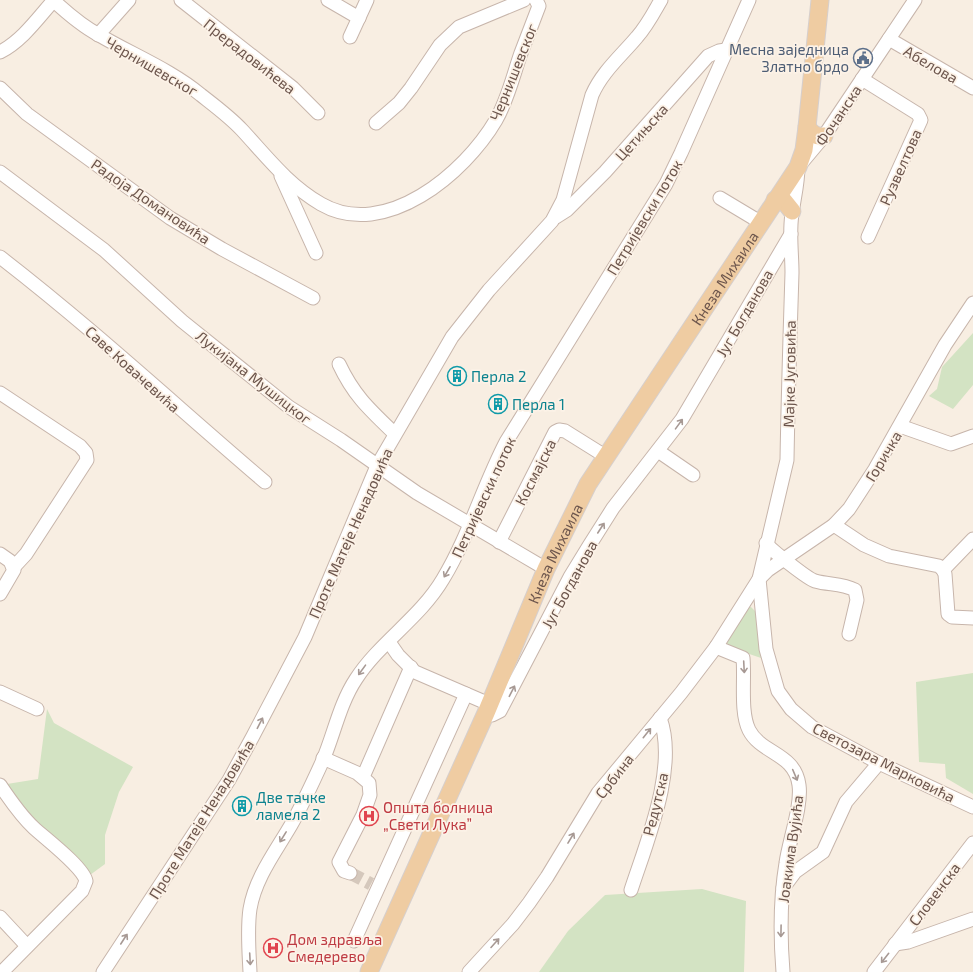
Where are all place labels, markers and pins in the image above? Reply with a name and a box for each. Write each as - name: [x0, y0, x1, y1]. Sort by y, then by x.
- place label: Месна заједница Златно брдо: [729, 40, 849, 75]
- public building icon: Месна заједница Златно брдо: [852, 47, 874, 69]
- building icon: Перла 2: [446, 365, 468, 387]
- place label: Перла 2: [471, 367, 526, 385]
- building icon: Перла 1: [487, 393, 509, 415]
- place label: Перла 1: [512, 395, 565, 413]
- place label: Две тачке ламела 2: [256, 788, 326, 823]
- building icon: Две тачке ламела 2: [231, 795, 253, 817]
- place label: Општа болница „Свети Лука”: [383, 798, 493, 834]
- hospital icon: Општа болница „Свети Лука”: [358, 805, 380, 827]
- place label: Дом здравља Смедерево: [287, 930, 382, 965]
- hospital icon: Дом здравља Смедерево: [262, 937, 284, 959]

